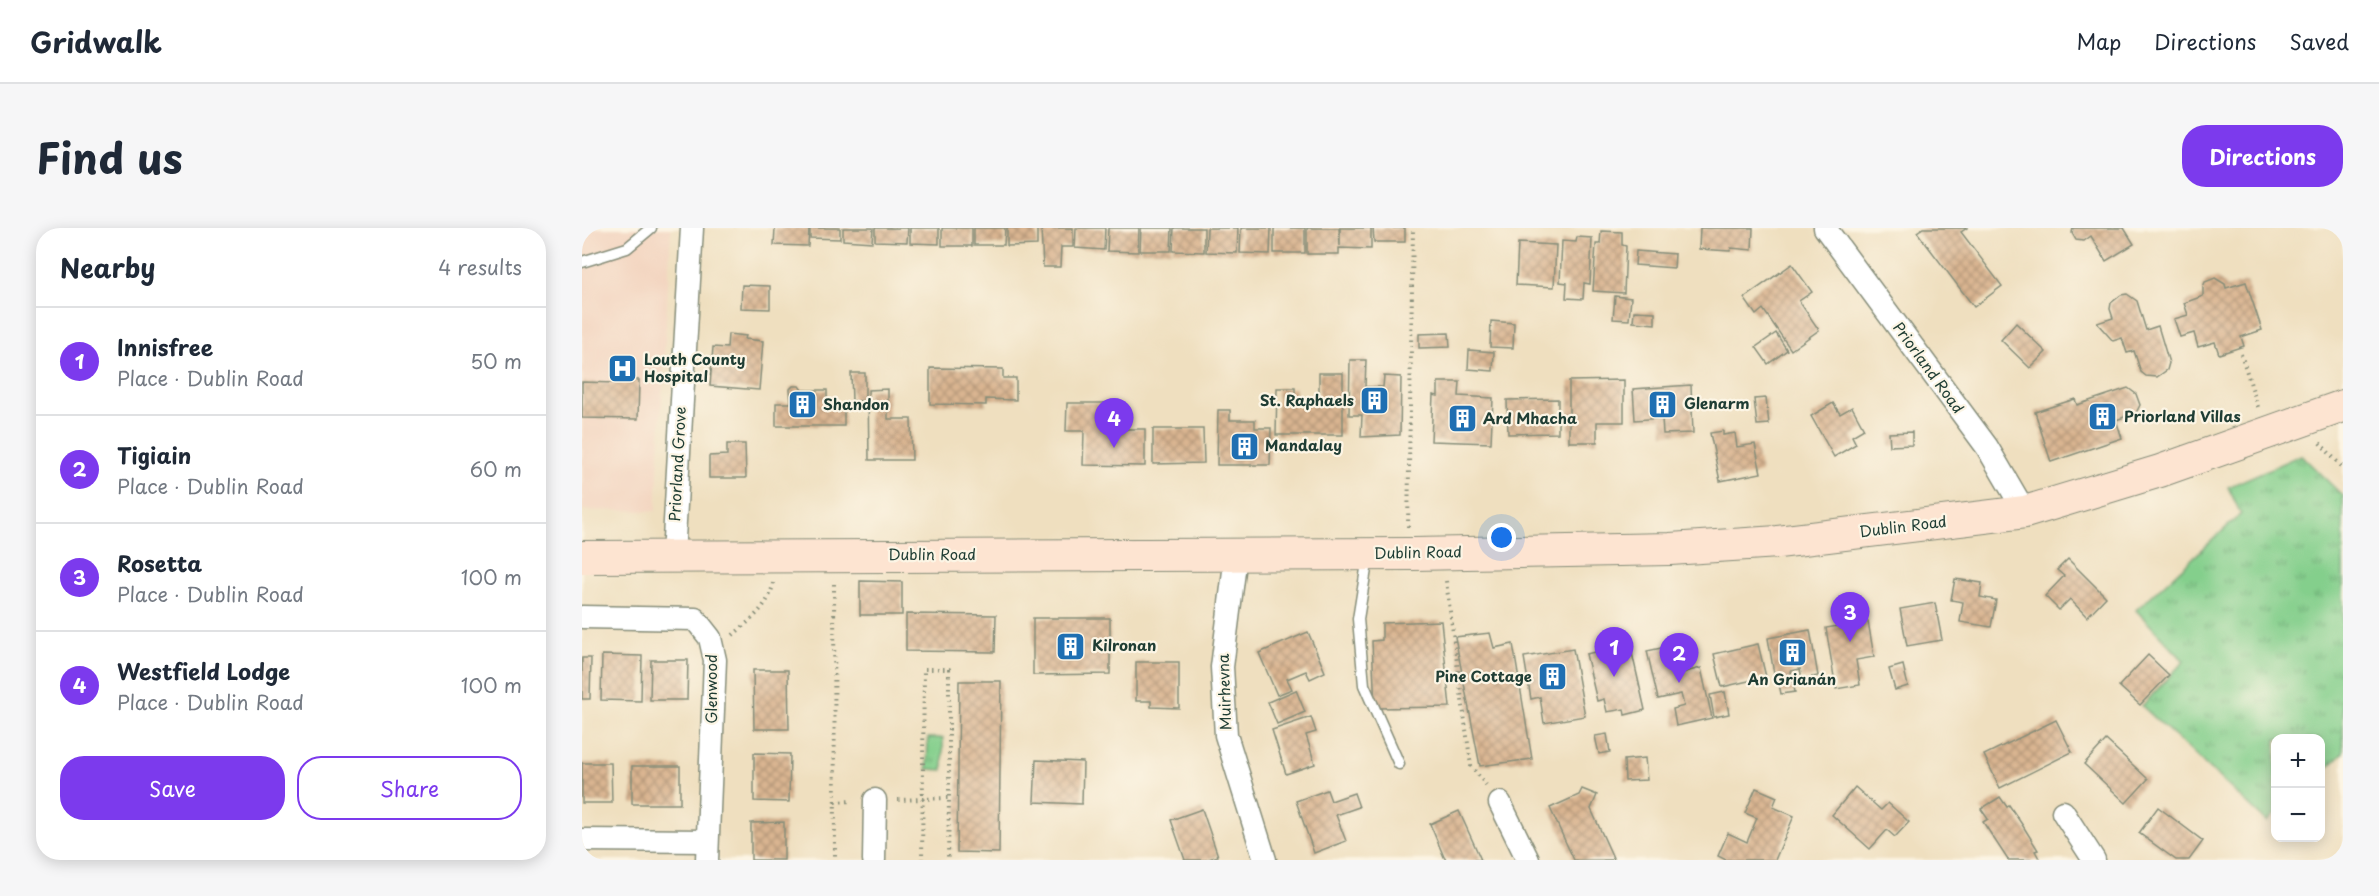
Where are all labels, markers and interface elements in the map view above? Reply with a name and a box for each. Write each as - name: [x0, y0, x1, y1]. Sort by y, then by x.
- text: Gridwalk: [30, 20, 162, 63]
- text: Map: [2076, 25, 2121, 57]
- text: Directions: [2154, 25, 2256, 57]
- text: Saved: [2289, 25, 2349, 57]
- text: Find us: [36, 125, 183, 188]
- button: Directions: [2182, 125, 2343, 187]
- text: Nearby: [60, 248, 155, 287]
- text: 4 results: [438, 252, 522, 282]
- street label: Priorland Road: [1888, 317, 1970, 418]
- text: Innisfree: [117, 330, 213, 363]
- text: 1: [75, 346, 84, 376]
- text: 50 m: [470, 346, 522, 376]
- place label: Louth County Hospital: [644, 347, 746, 387]
- hospital icon: Louth County Hospital: [607, 353, 639, 385]
- text: Place · Dublin Road: [117, 363, 304, 393]
- building icon: St. Raphaels: [1359, 385, 1391, 417]
- place label: St. Raphaels: [1260, 388, 1354, 411]
- building icon: Glenarm: [1647, 388, 1679, 420]
- building icon: Shandon: [786, 389, 818, 421]
- place label: Glenarm: [1684, 391, 1749, 414]
- place label: Shandon: [823, 392, 889, 415]
- pin: 4: [1094, 398, 1134, 448]
- building icon: Priorland Villas: [2087, 401, 2119, 433]
- building icon: Ard Mhacha: [1446, 403, 1478, 435]
- place label: Priorland Villas: [2124, 404, 2241, 427]
- street label: Priorland Grove: [662, 406, 691, 522]
- place label: Ard Mhacha: [1483, 406, 1577, 429]
- building icon: Mandalay: [1228, 430, 1260, 462]
- place label: Mandalay: [1265, 433, 1342, 456]
- text: Tigiain: [117, 438, 191, 471]
- text: 2: [72, 454, 87, 484]
- text: 60 m: [470, 454, 522, 484]
- text: Place · Dublin Road: [117, 471, 304, 501]
- street label: Dublin Road: [1858, 509, 1948, 542]
- your location: [1487, 523, 1516, 552]
- street label: Dublin Road: [1374, 539, 1462, 564]
- street label: Dublin Road: [888, 542, 976, 565]
- text: Rosetta: [117, 546, 202, 579]
- text: 3: [73, 562, 86, 592]
- text: 100 m: [461, 562, 522, 592]
- text: Place · Dublin Road: [117, 579, 304, 609]
- pin: 3: [1830, 592, 1870, 642]
- pin: 1: [1594, 628, 1634, 677]
- building icon: Kilronan: [1055, 630, 1087, 662]
- place label: Kilronan: [1092, 633, 1157, 656]
- pin: 2: [1660, 634, 1698, 683]
- building icon: An Grianán: [1776, 637, 1808, 669]
- street label: Muirhevna: [1211, 653, 1236, 731]
- text: Westfield Lodge: [117, 654, 290, 687]
- street label: Glenwood: [699, 654, 722, 724]
- building icon: Pine Cottage: [1537, 661, 1569, 693]
- place label: Pine Cottage: [1435, 664, 1532, 687]
- place label: An Grianán: [1747, 667, 1836, 690]
- text: 4: [73, 670, 86, 700]
- text: 100 m: [461, 670, 522, 700]
- text: Place · Dublin Road: [117, 687, 304, 717]
- map controls: [2271, 734, 2325, 842]
- button: +: [2271, 734, 2325, 788]
- button: Save: [60, 756, 285, 820]
- button: Share: [297, 756, 522, 820]
- button: −: [2271, 788, 2325, 842]

